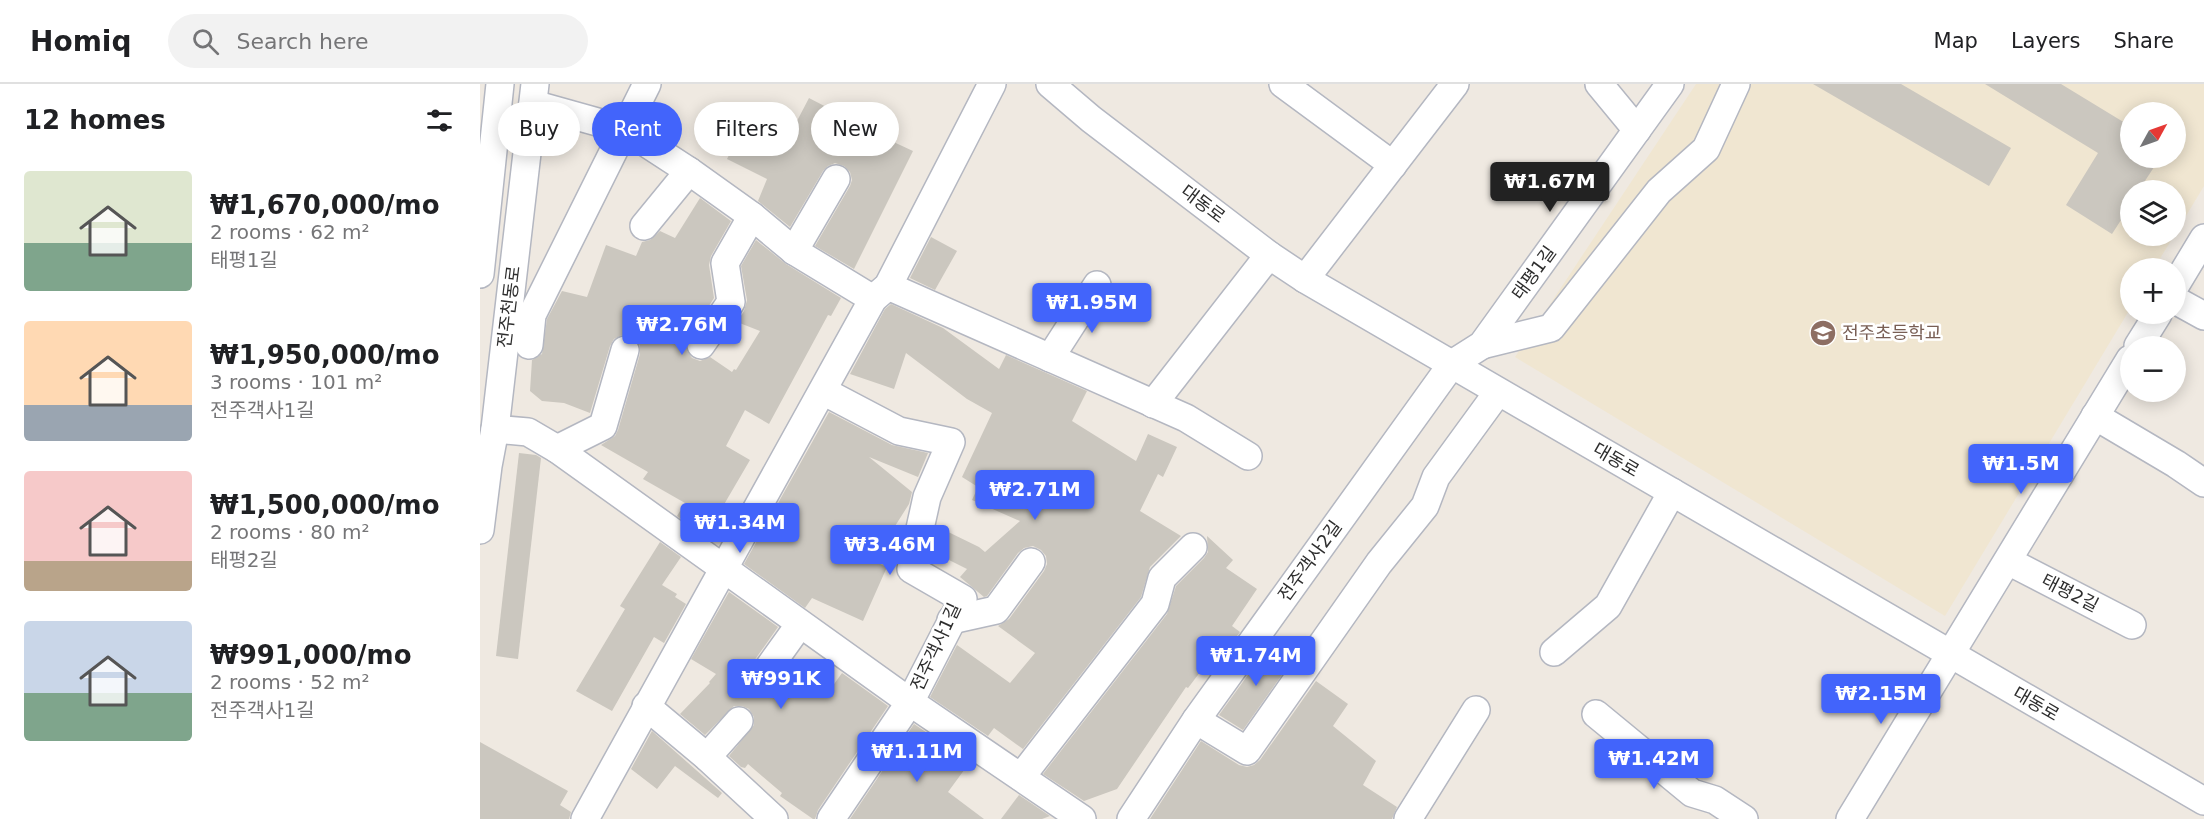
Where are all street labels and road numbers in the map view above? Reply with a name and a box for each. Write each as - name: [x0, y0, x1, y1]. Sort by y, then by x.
- street label: 대동로: [1177, 180, 1229, 227]
- street label: 태평1길: [1507, 242, 1560, 304]
- street label: 전주천동로: [493, 265, 524, 349]
- street label: 대동로: [1589, 438, 1643, 481]
- street label: 전주객사2길: [1273, 516, 1346, 605]
- street label: 태평2길: [2038, 569, 2102, 616]
- street label: 전주객사1길: [906, 600, 965, 694]
- street label: 대동로: [2009, 682, 2063, 725]

